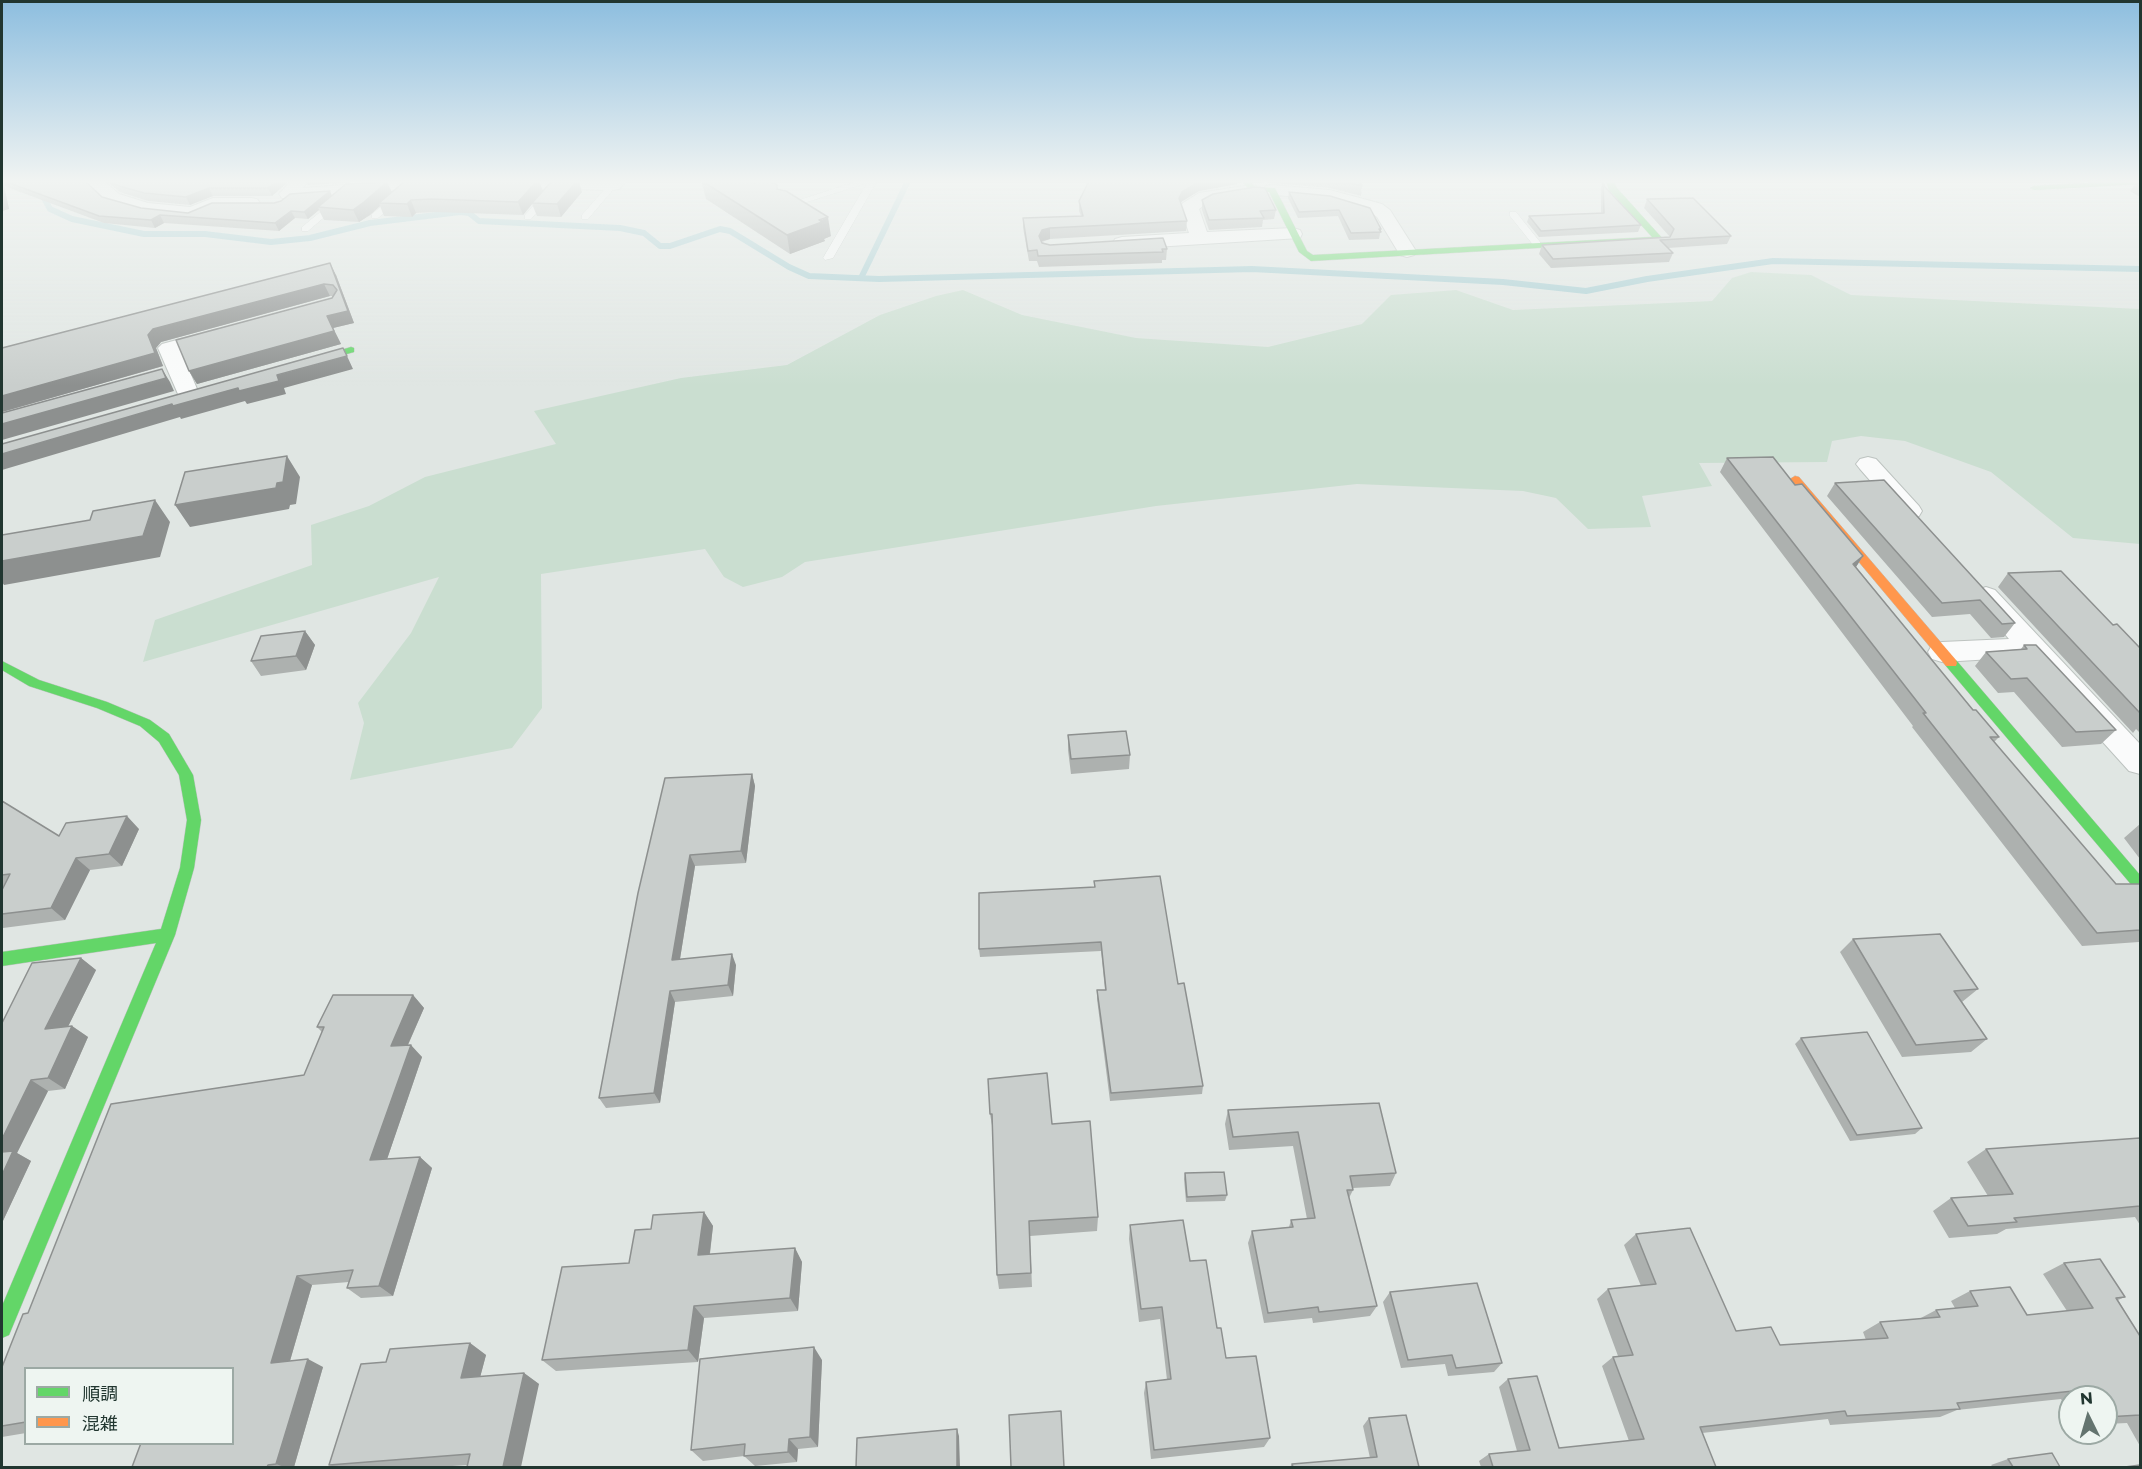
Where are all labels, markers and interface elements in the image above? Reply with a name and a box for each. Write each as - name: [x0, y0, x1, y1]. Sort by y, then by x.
- legend: [24, 1367, 234, 1445]
- text: 順調: [82, 1383, 118, 1405]
- north arrow: [2058, 1385, 2118, 1445]
- text: N: [2079, 1389, 2094, 1409]
- text: 混雑: [82, 1413, 118, 1435]

